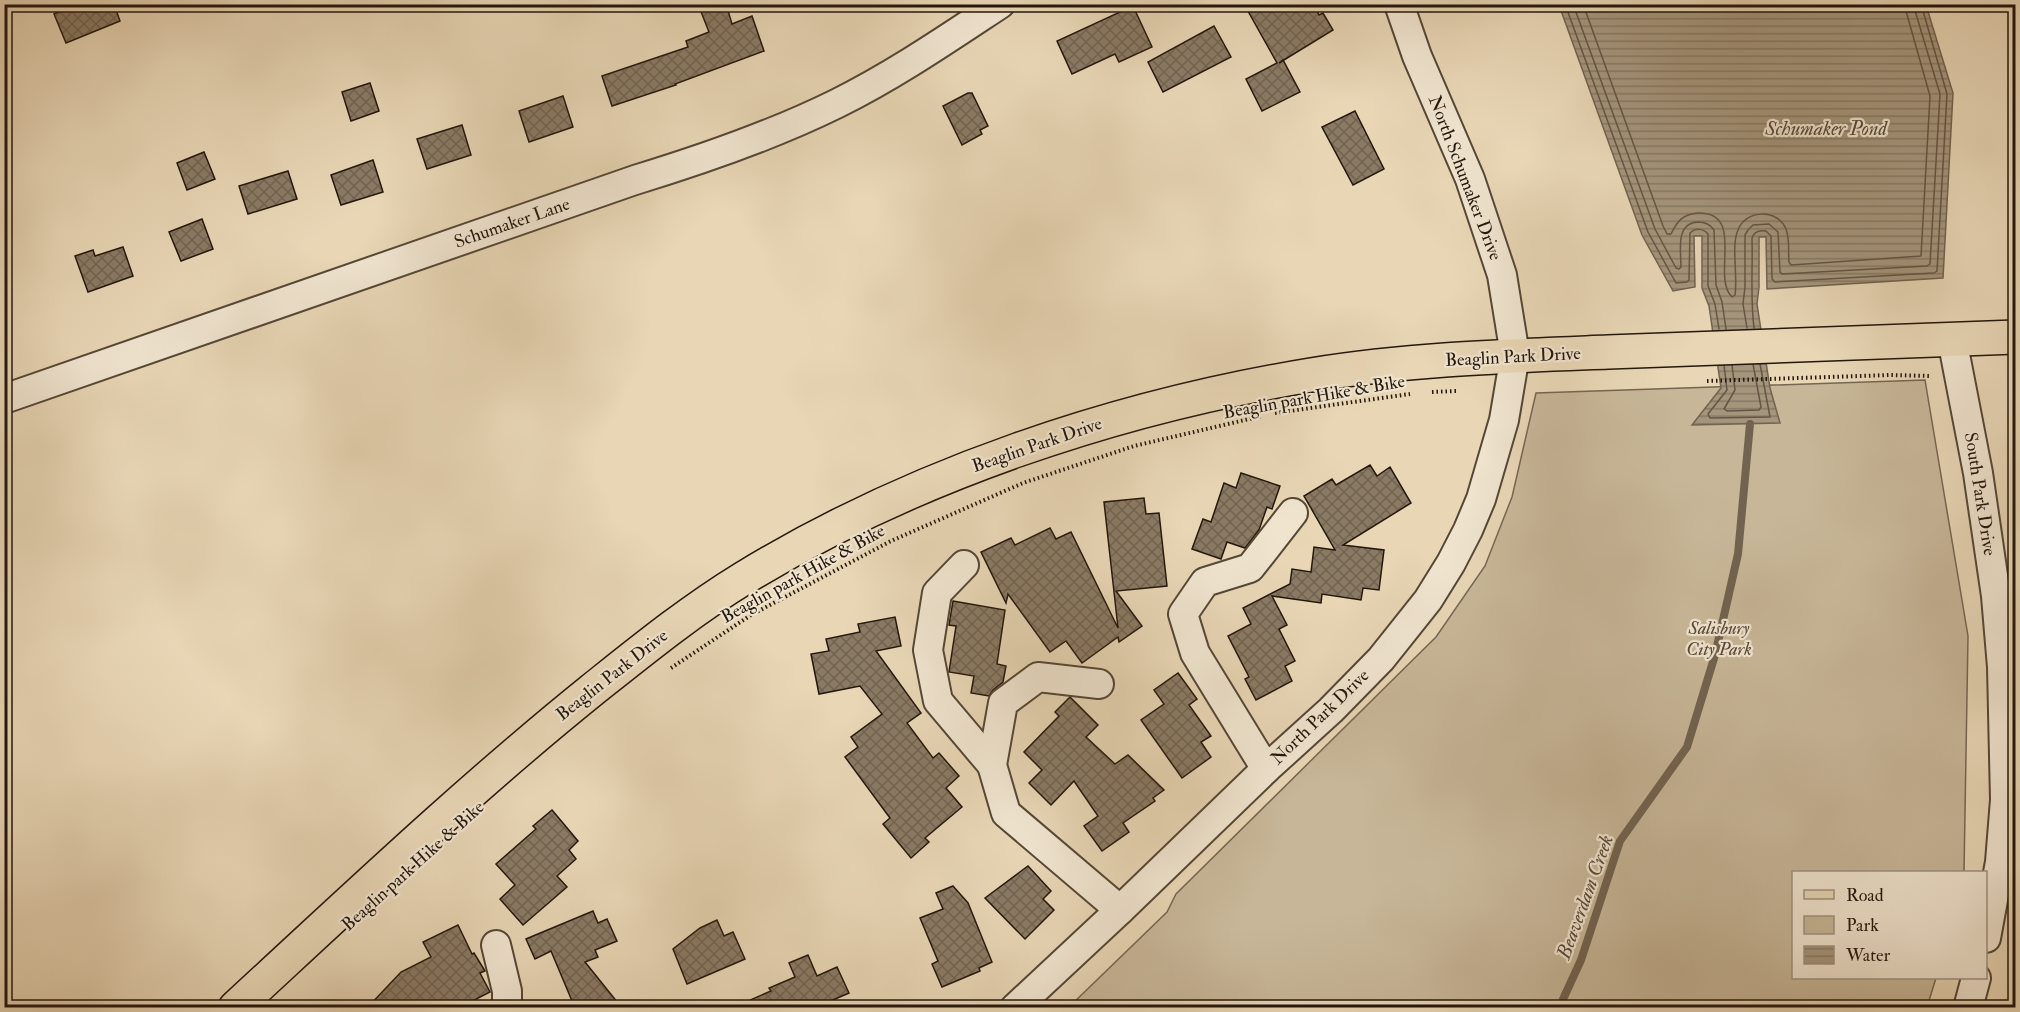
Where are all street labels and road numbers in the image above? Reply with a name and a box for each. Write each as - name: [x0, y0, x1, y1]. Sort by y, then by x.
- street label: North Schumaker Drive: [1423, 92, 1507, 264]
- street label: Schumaker Lane: [451, 192, 573, 254]
- street label: Beaglin Park Drive: [1445, 342, 1582, 372]
- street label: Beaglin park Hike & Bike: [1221, 370, 1407, 424]
- street label: Beaglin Park Drive: [969, 412, 1105, 478]
- street label: South Park Drive: [1959, 431, 2001, 558]
- street label: Beaglin park Hike & Bike: [717, 519, 889, 629]
- street label: Beaglin Park Drive: [551, 624, 673, 726]
- street label: North Park Drive: [1266, 664, 1374, 770]
- street label: Beaglin park Hike & Bike: [337, 796, 489, 936]

